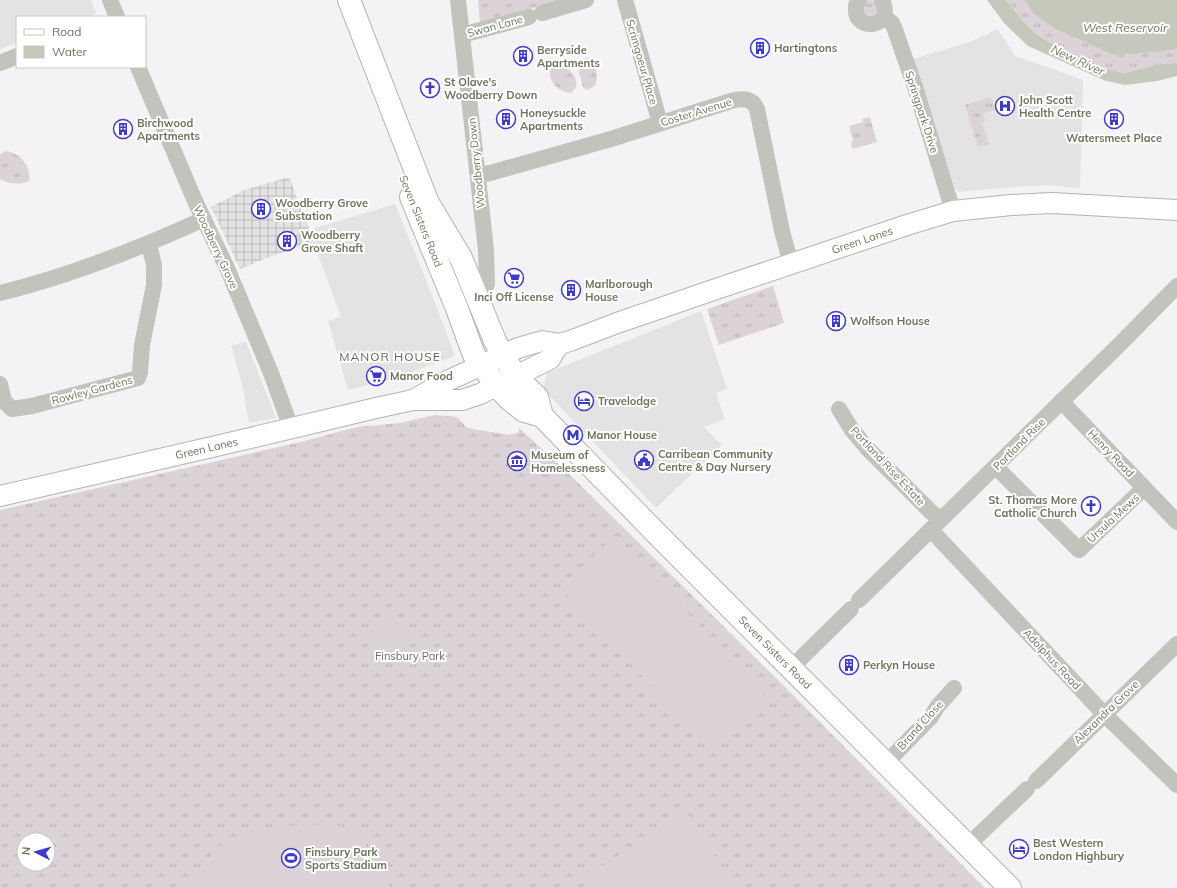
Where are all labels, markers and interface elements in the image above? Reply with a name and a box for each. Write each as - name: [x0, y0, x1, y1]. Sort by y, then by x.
- street label: Swan Lane: [466, 12, 524, 40]
- legend: [16, 16, 146, 68]
- street label: Scrimgoeur Place: [623, 18, 661, 106]
- water label: West Reservoir: [1083, 20, 1168, 35]
- text: Road: [52, 24, 81, 39]
- building icon: Hartingtons: [749, 37, 771, 59]
- place label: Hartingtons: [774, 41, 838, 55]
- water label: New River: [1049, 41, 1108, 79]
- place label: Berryside Apartments: [537, 43, 600, 70]
- text: Water: [52, 44, 88, 59]
- building icon: Berryside Apartments: [512, 45, 534, 67]
- street label: Springpark Drive: [902, 69, 942, 155]
- place label: St Olave's Woodberry Down: [444, 75, 537, 102]
- church icon: St Olave's Woodberry Down: [419, 77, 441, 99]
- place label: John Scott Health Centre: [1019, 93, 1091, 120]
- street label: Coster Avenue: [659, 95, 733, 129]
- hospital icon: John Scott Health Centre: [994, 95, 1016, 117]
- place label: Honeysuckle Apartments: [520, 106, 586, 133]
- building icon: Honeysuckle Apartments: [495, 108, 517, 130]
- building icon: Watersmeet Place: [1103, 108, 1125, 130]
- place label: Birchwood Apartments: [137, 116, 200, 143]
- street label: Woodberry Down: [464, 117, 488, 209]
- building icon: Birchwood Apartments: [112, 118, 134, 140]
- place label: Watersmeet Place: [1066, 131, 1162, 145]
- street label: Seven Sisters Road: [396, 173, 446, 269]
- place label: Woodberry Grove Substation: [275, 196, 368, 223]
- building icon: Woodberry Grove Substation: [250, 198, 272, 220]
- street label: Woodberry Grove: [191, 203, 241, 291]
- street label: Green Lanes: [830, 223, 895, 257]
- place label: Woodberry Grove Shaft: [301, 228, 363, 255]
- building icon: Woodberry Grove Shaft: [276, 230, 298, 252]
- supermarket icon: Inci Off License: [503, 267, 525, 289]
- place label: Marlborough House: [585, 277, 653, 304]
- building icon: Marlborough House: [560, 279, 582, 301]
- place label: Inci Off License: [474, 290, 554, 304]
- building icon: Wolfson House: [825, 310, 847, 332]
- place label: Wolfson House: [850, 314, 930, 328]
- district label: MANOR HOUSE: [339, 349, 441, 364]
- supermarket icon: Manor Food: [365, 365, 387, 387]
- place label: Manor Food: [390, 369, 453, 383]
- street label: Rowley Gardens: [50, 372, 134, 408]
- hotel icon: Travelodge: [573, 390, 595, 412]
- place label: Travelodge: [598, 394, 656, 408]
- street label: Portland Rise: [990, 415, 1048, 473]
- metro station icon: Manor House: [562, 424, 584, 446]
- street label: Portland Rise Estate: [848, 424, 928, 508]
- street label: Henry Road: [1085, 426, 1137, 480]
- place label: Manor House: [587, 428, 657, 442]
- street label: Green Lanes: [174, 434, 239, 462]
- place label: Carribean Community Centre & Day Nursery: [658, 447, 773, 474]
- place label: Museum of Homelessness: [531, 448, 606, 475]
- public building icon: Carribean Community Centre & Day Nursery: [633, 449, 655, 471]
- museum icon: Museum of Homelessness: [506, 450, 528, 472]
- street label: Ursula Mews: [1084, 490, 1142, 546]
- place label: St. Thomas More Catholic Church: [988, 493, 1077, 520]
- church icon: St. Thomas More Catholic Church: [1080, 495, 1102, 517]
- street label: Seven Sisters Road: [736, 613, 815, 692]
- street label: Adolphus Road: [1020, 626, 1084, 692]
- park label: Finsbury Park: [375, 649, 445, 663]
- building icon: Perkyn House: [838, 654, 860, 676]
- place label: Perkyn House: [863, 658, 935, 672]
- street label: Alexandra Grove: [1070, 677, 1142, 747]
- street label: Brand Close: [894, 697, 946, 753]
- north arrow: [16, 832, 56, 872]
- place label: Best Western London Highbury: [1033, 836, 1124, 863]
- hotel icon: Best Western London Highbury: [1008, 838, 1030, 860]
- place label: Finsbury Park Sports Stadium: [305, 845, 387, 872]
- text: N: [19, 846, 33, 856]
- sports icon: Finsbury Park Sports Stadium: [280, 847, 302, 869]

